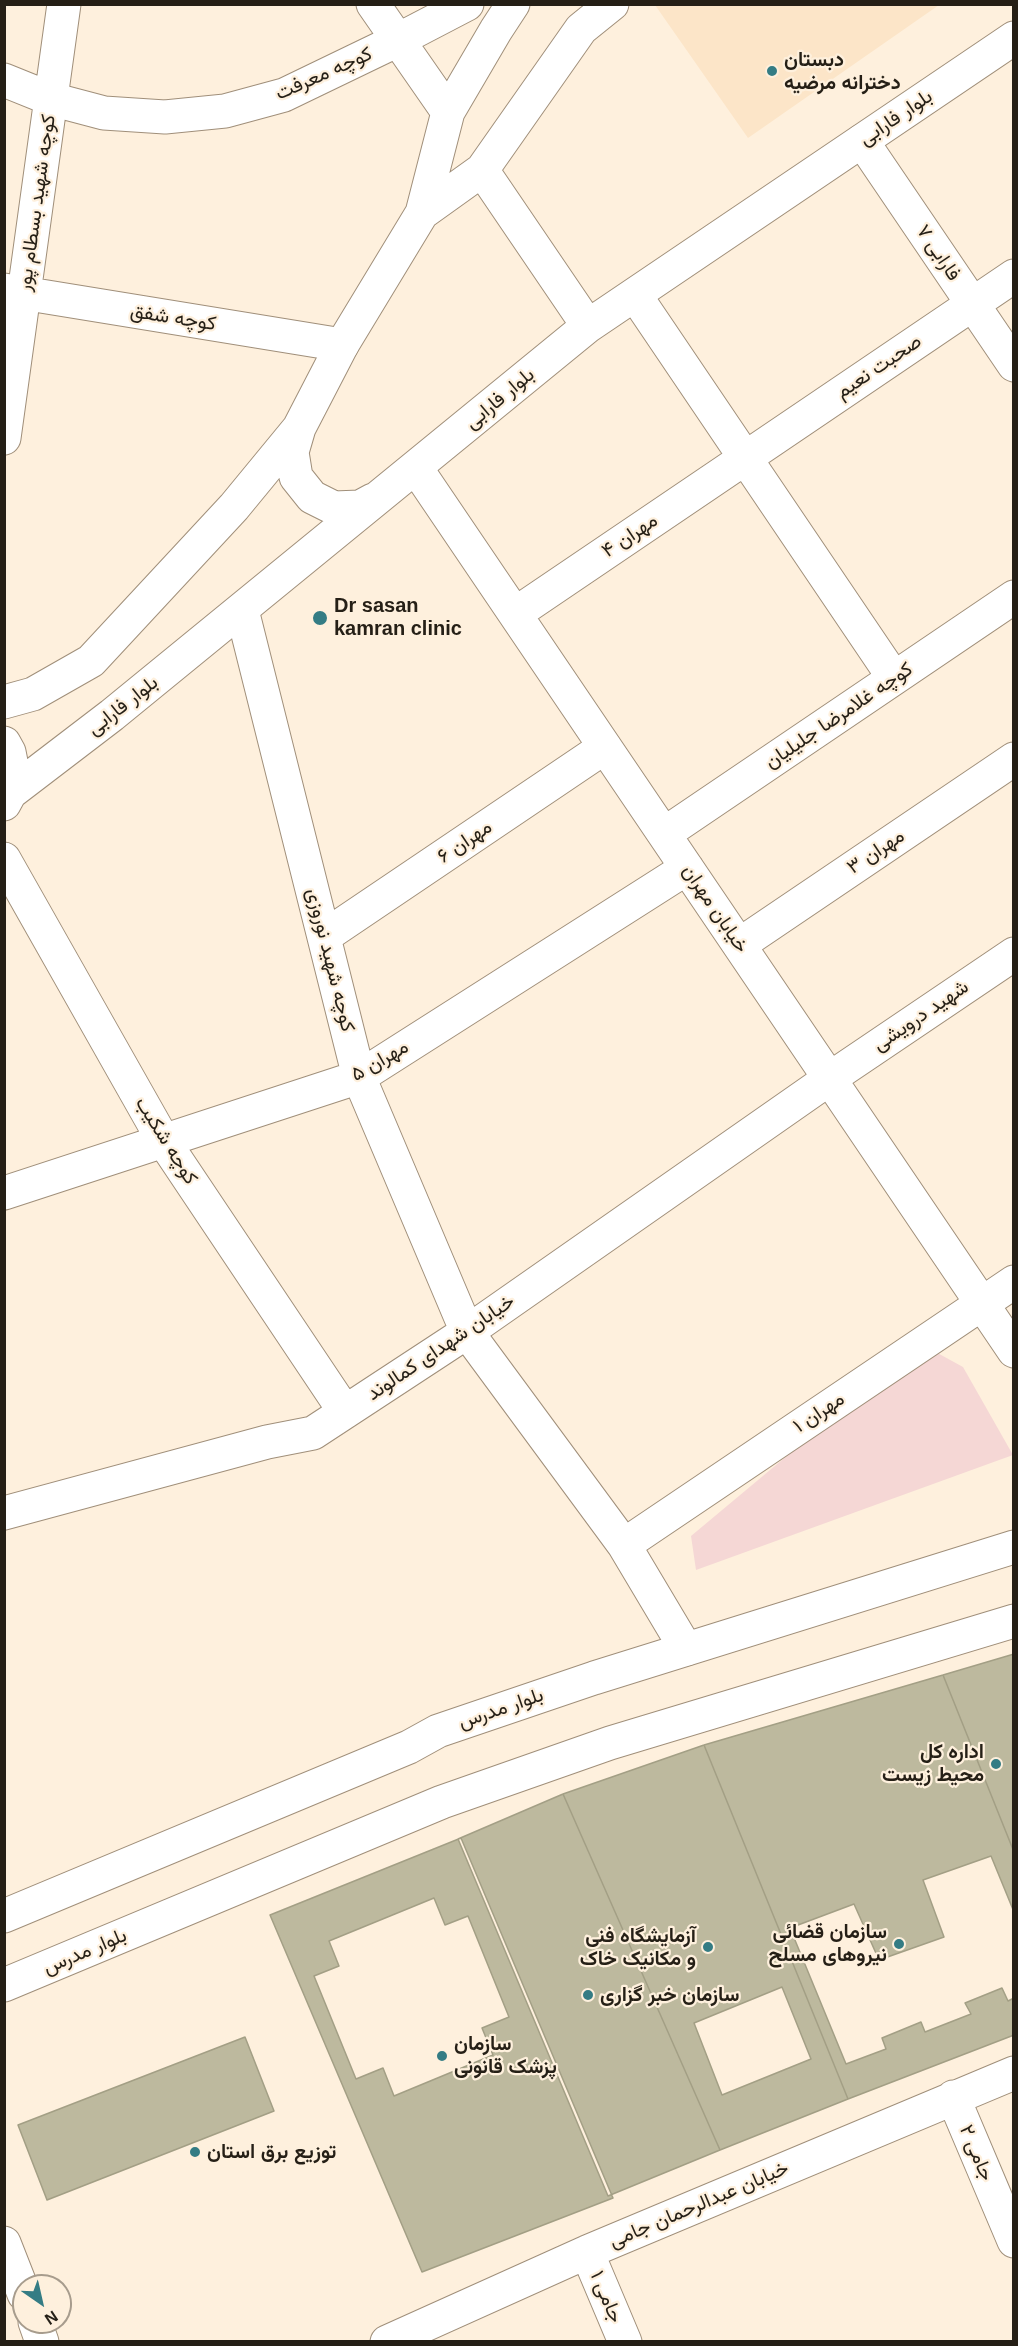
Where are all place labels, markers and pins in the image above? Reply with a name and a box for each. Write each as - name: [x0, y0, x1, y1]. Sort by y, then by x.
- place label: دبستان دخترانه مرضیه: [784, 48, 901, 95]
- marker: دبستان دخترانه مرضیه: [765, 64, 779, 78]
- place label: Dr sasan kamran clinic: [334, 594, 462, 641]
- marker: Dr sasan kamran clinic: [311, 609, 329, 627]
- place label: اداره کل محیط زیست: [882, 1740, 984, 1787]
- marker: اداره کل محیط زیست: [989, 1757, 1003, 1771]
- place label: سازمان قضائی نیروهای مسلح: [769, 1920, 887, 1967]
- place label: آزمایشگاه فنی و مکانیک خاک: [580, 1924, 696, 1971]
- marker: سازمان قضائی نیروهای مسلح: [892, 1937, 906, 1951]
- marker: آزمایشگاه فنی و مکانیک خاک: [701, 1940, 715, 1954]
- place label: سازمان خبر گزاری: [600, 1983, 740, 2007]
- marker: سازمان خبر گزاری: [581, 1988, 595, 2002]
- place label: سازمان پزشک قانونی: [454, 2032, 557, 2079]
- marker: سازمان پزشک قانونی: [435, 2049, 449, 2063]
- place label: توزیع برق استان: [207, 2140, 336, 2164]
- marker: توزیع برق استان: [188, 2145, 202, 2159]

